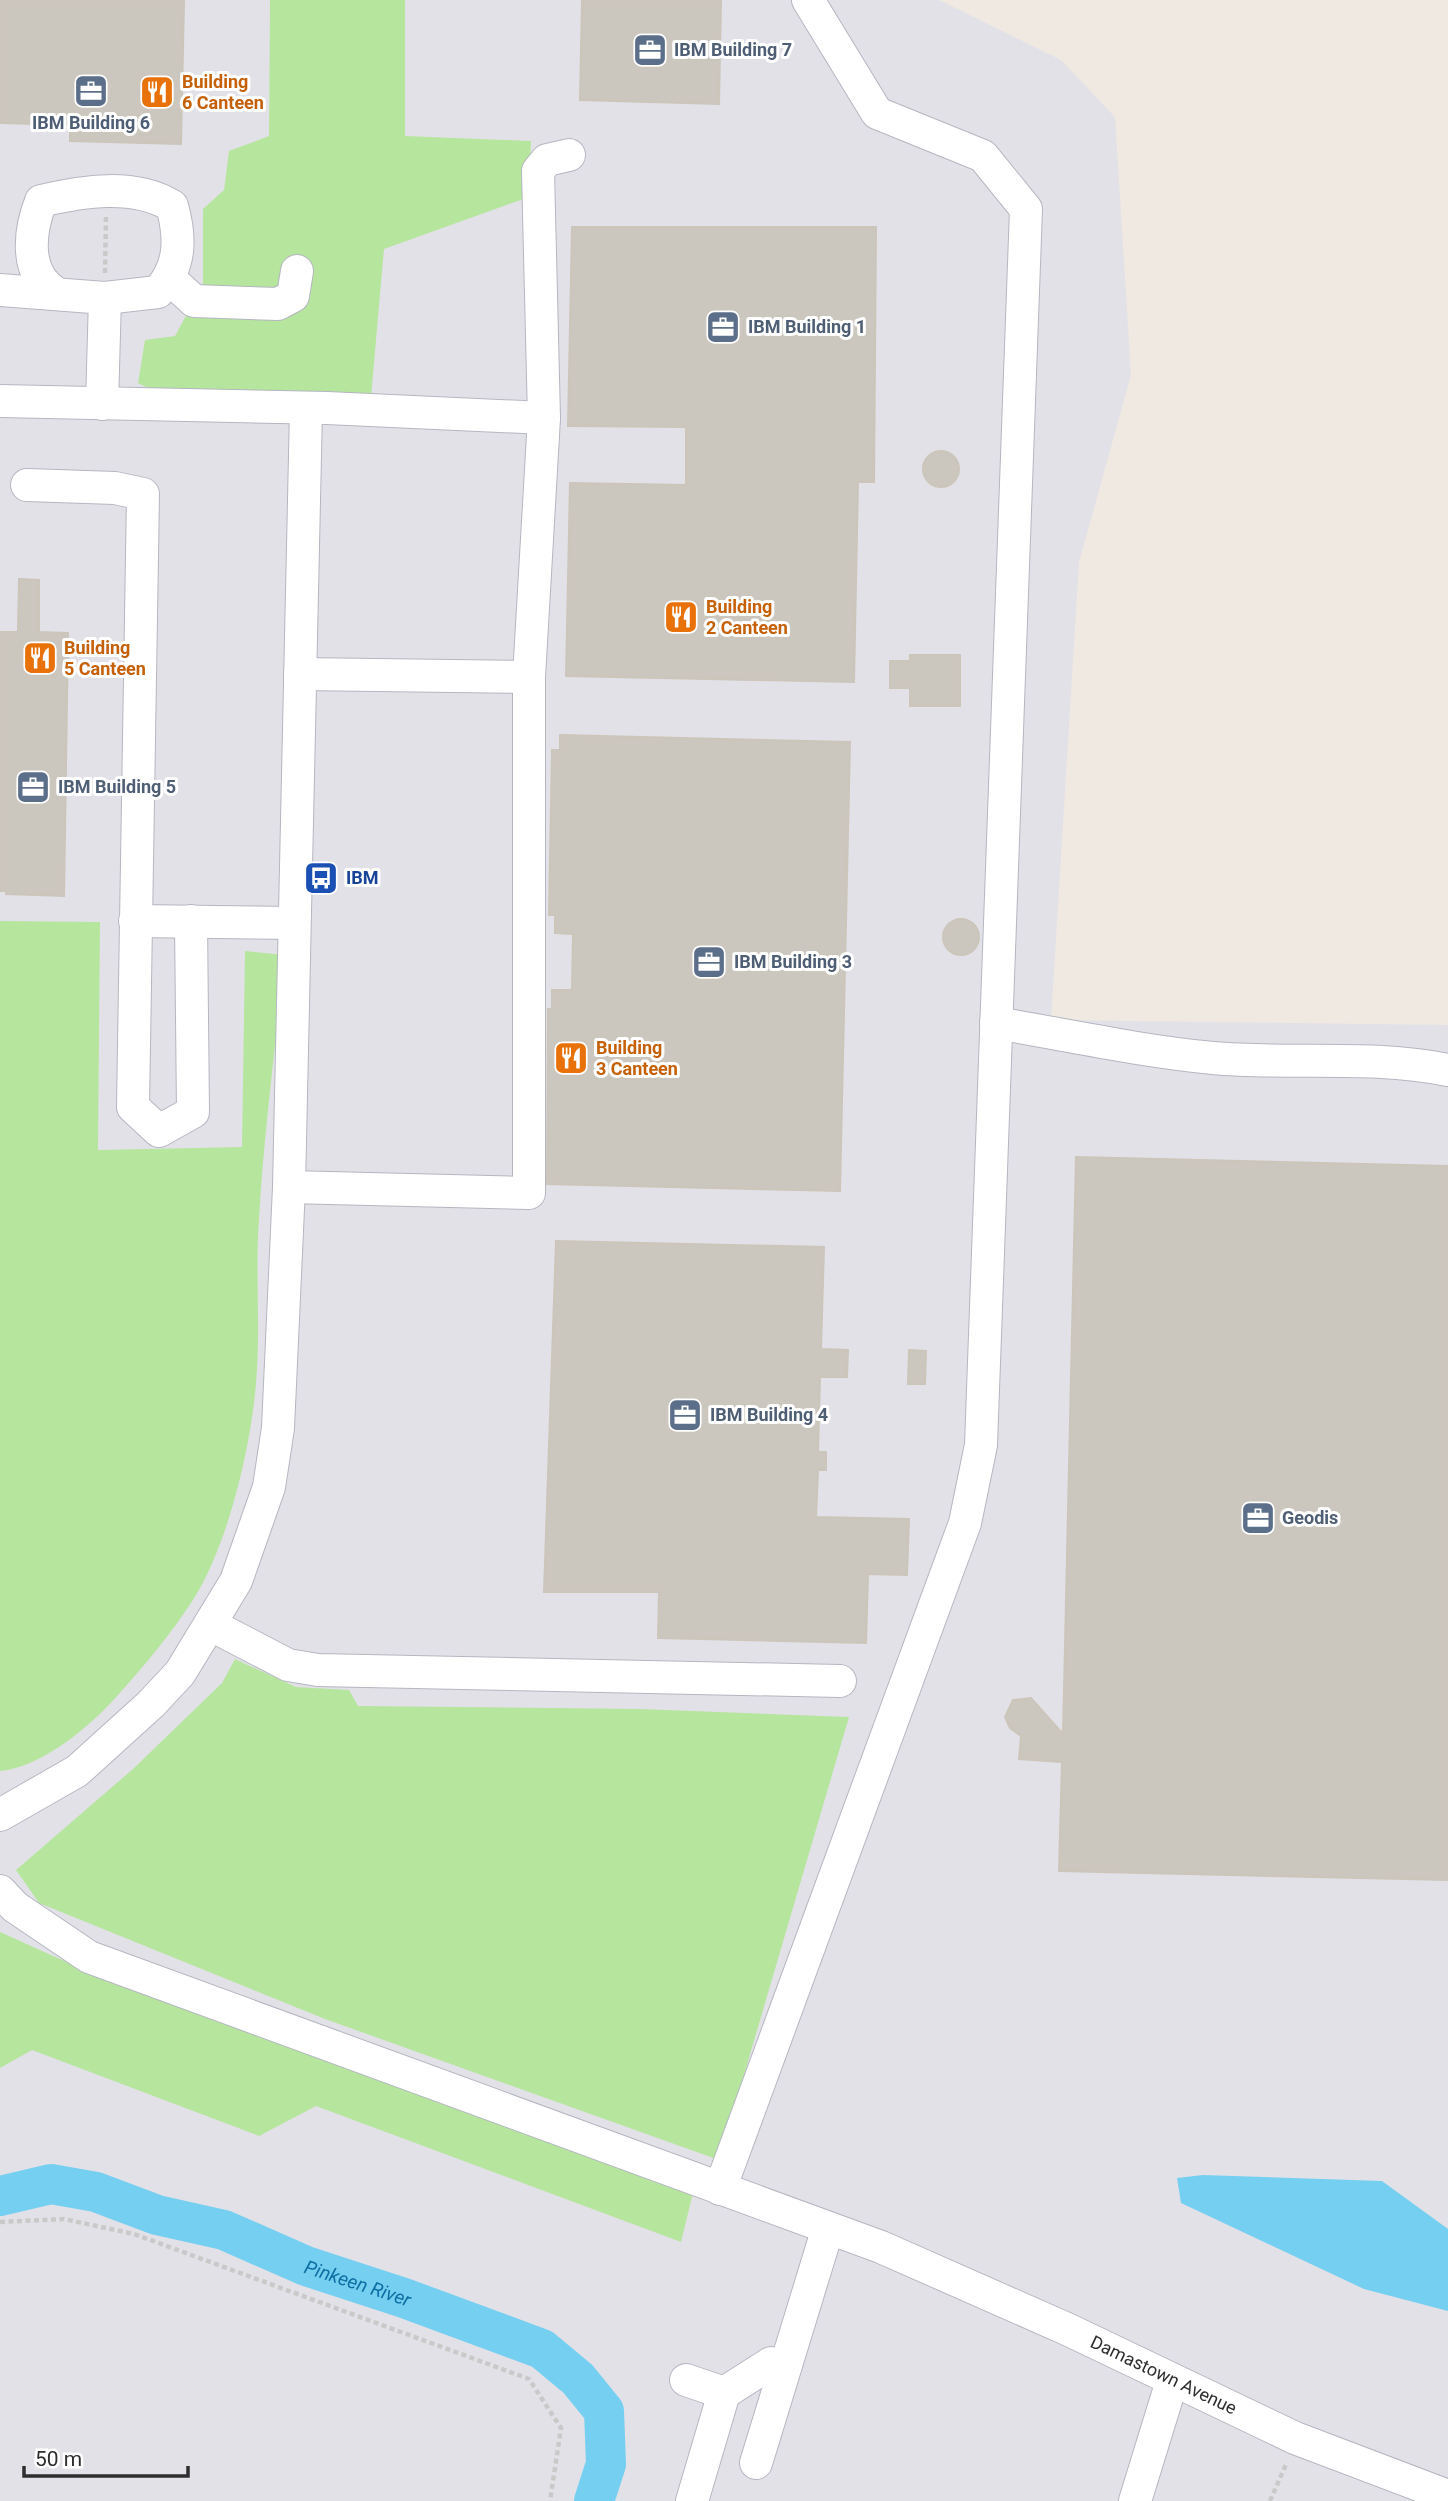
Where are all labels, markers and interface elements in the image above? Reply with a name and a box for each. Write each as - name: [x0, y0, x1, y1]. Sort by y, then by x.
- office icon: IBM Building 7: [631, 31, 669, 69]
- place label: IBM Building 7: [674, 39, 792, 60]
- place label: Building 6 Canteen: [182, 71, 264, 113]
- office icon: IBM Building 6: [72, 72, 110, 110]
- restaurant icon: Building 6 Canteen: [138, 73, 176, 111]
- place label: IBM Building 6: [32, 112, 150, 133]
- office icon: IBM Building 1: [704, 308, 742, 346]
- place label: IBM Building 1: [748, 316, 866, 337]
- place label: Building 2 Canteen: [706, 596, 788, 638]
- restaurant icon: Building 2 Canteen: [662, 598, 700, 636]
- place label: Building 5 Canteen: [64, 637, 146, 679]
- restaurant icon: Building 5 Canteen: [21, 639, 59, 677]
- office icon: IBM Building 5: [14, 768, 52, 806]
- place label: IBM Building 5: [58, 776, 176, 797]
- bus stop icon: IBM: [302, 859, 340, 897]
- place label: IBM: [346, 867, 379, 888]
- office icon: IBM Building 3: [690, 943, 728, 981]
- place label: IBM Building 3: [734, 951, 852, 972]
- place label: Building 3 Canteen: [596, 1037, 678, 1079]
- restaurant icon: Building 3 Canteen: [552, 1039, 590, 1077]
- office icon: IBM Building 4: [666, 1396, 704, 1434]
- place label: IBM Building 4: [710, 1404, 828, 1425]
- office icon: Geodis: [1239, 1499, 1277, 1537]
- place label: Geodis: [1282, 1507, 1338, 1528]
- water label: Pinkeen River: [302, 2255, 415, 2312]
- street label: Damastown Avenue: [1087, 2331, 1240, 2419]
- scale bar: [24, 2434, 189, 2478]
- text: 50 m: [35, 2447, 82, 2471]

